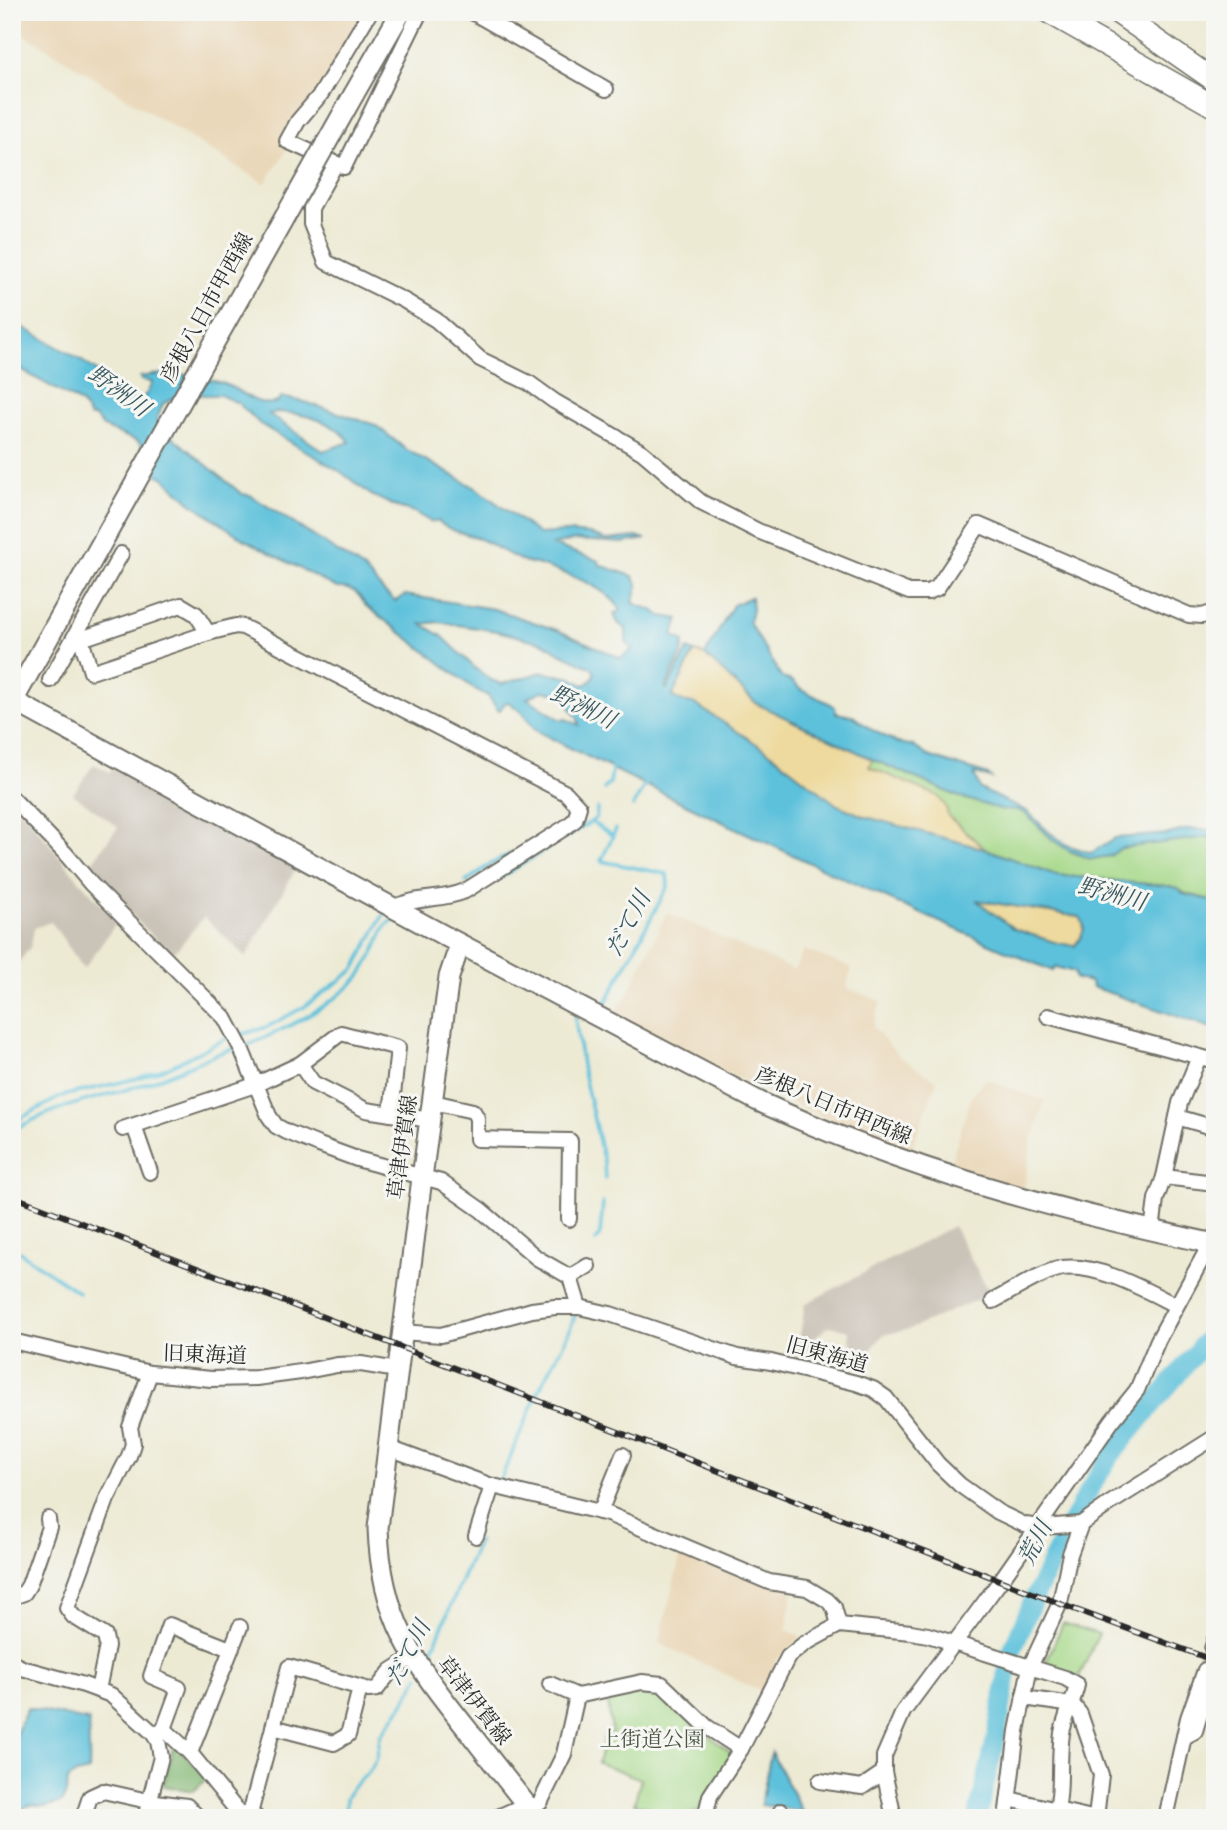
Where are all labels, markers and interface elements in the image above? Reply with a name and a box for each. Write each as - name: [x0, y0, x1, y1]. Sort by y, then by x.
- street label: 彦根八日市甲西線: [154, 228, 260, 388]
- water label: 野洲川: [83, 359, 158, 425]
- water label: 野洲川: [546, 679, 623, 736]
- water label: 野洲川: [1075, 871, 1152, 918]
- water label: だて川: [599, 884, 658, 961]
- street label: 彦根八日市甲西線: [750, 1061, 916, 1151]
- street label: 草津伊賀線: [382, 1093, 424, 1201]
- street label: 旧東海道: [783, 1331, 871, 1379]
- street label: 旧東海道: [163, 1340, 247, 1370]
- water label: 荒川: [1012, 1513, 1060, 1570]
- water label: だて川: [379, 1613, 438, 1690]
- street label: 草津伊賀線: [431, 1651, 517, 1751]
- park label: 上街道公園: [600, 1726, 705, 1753]

